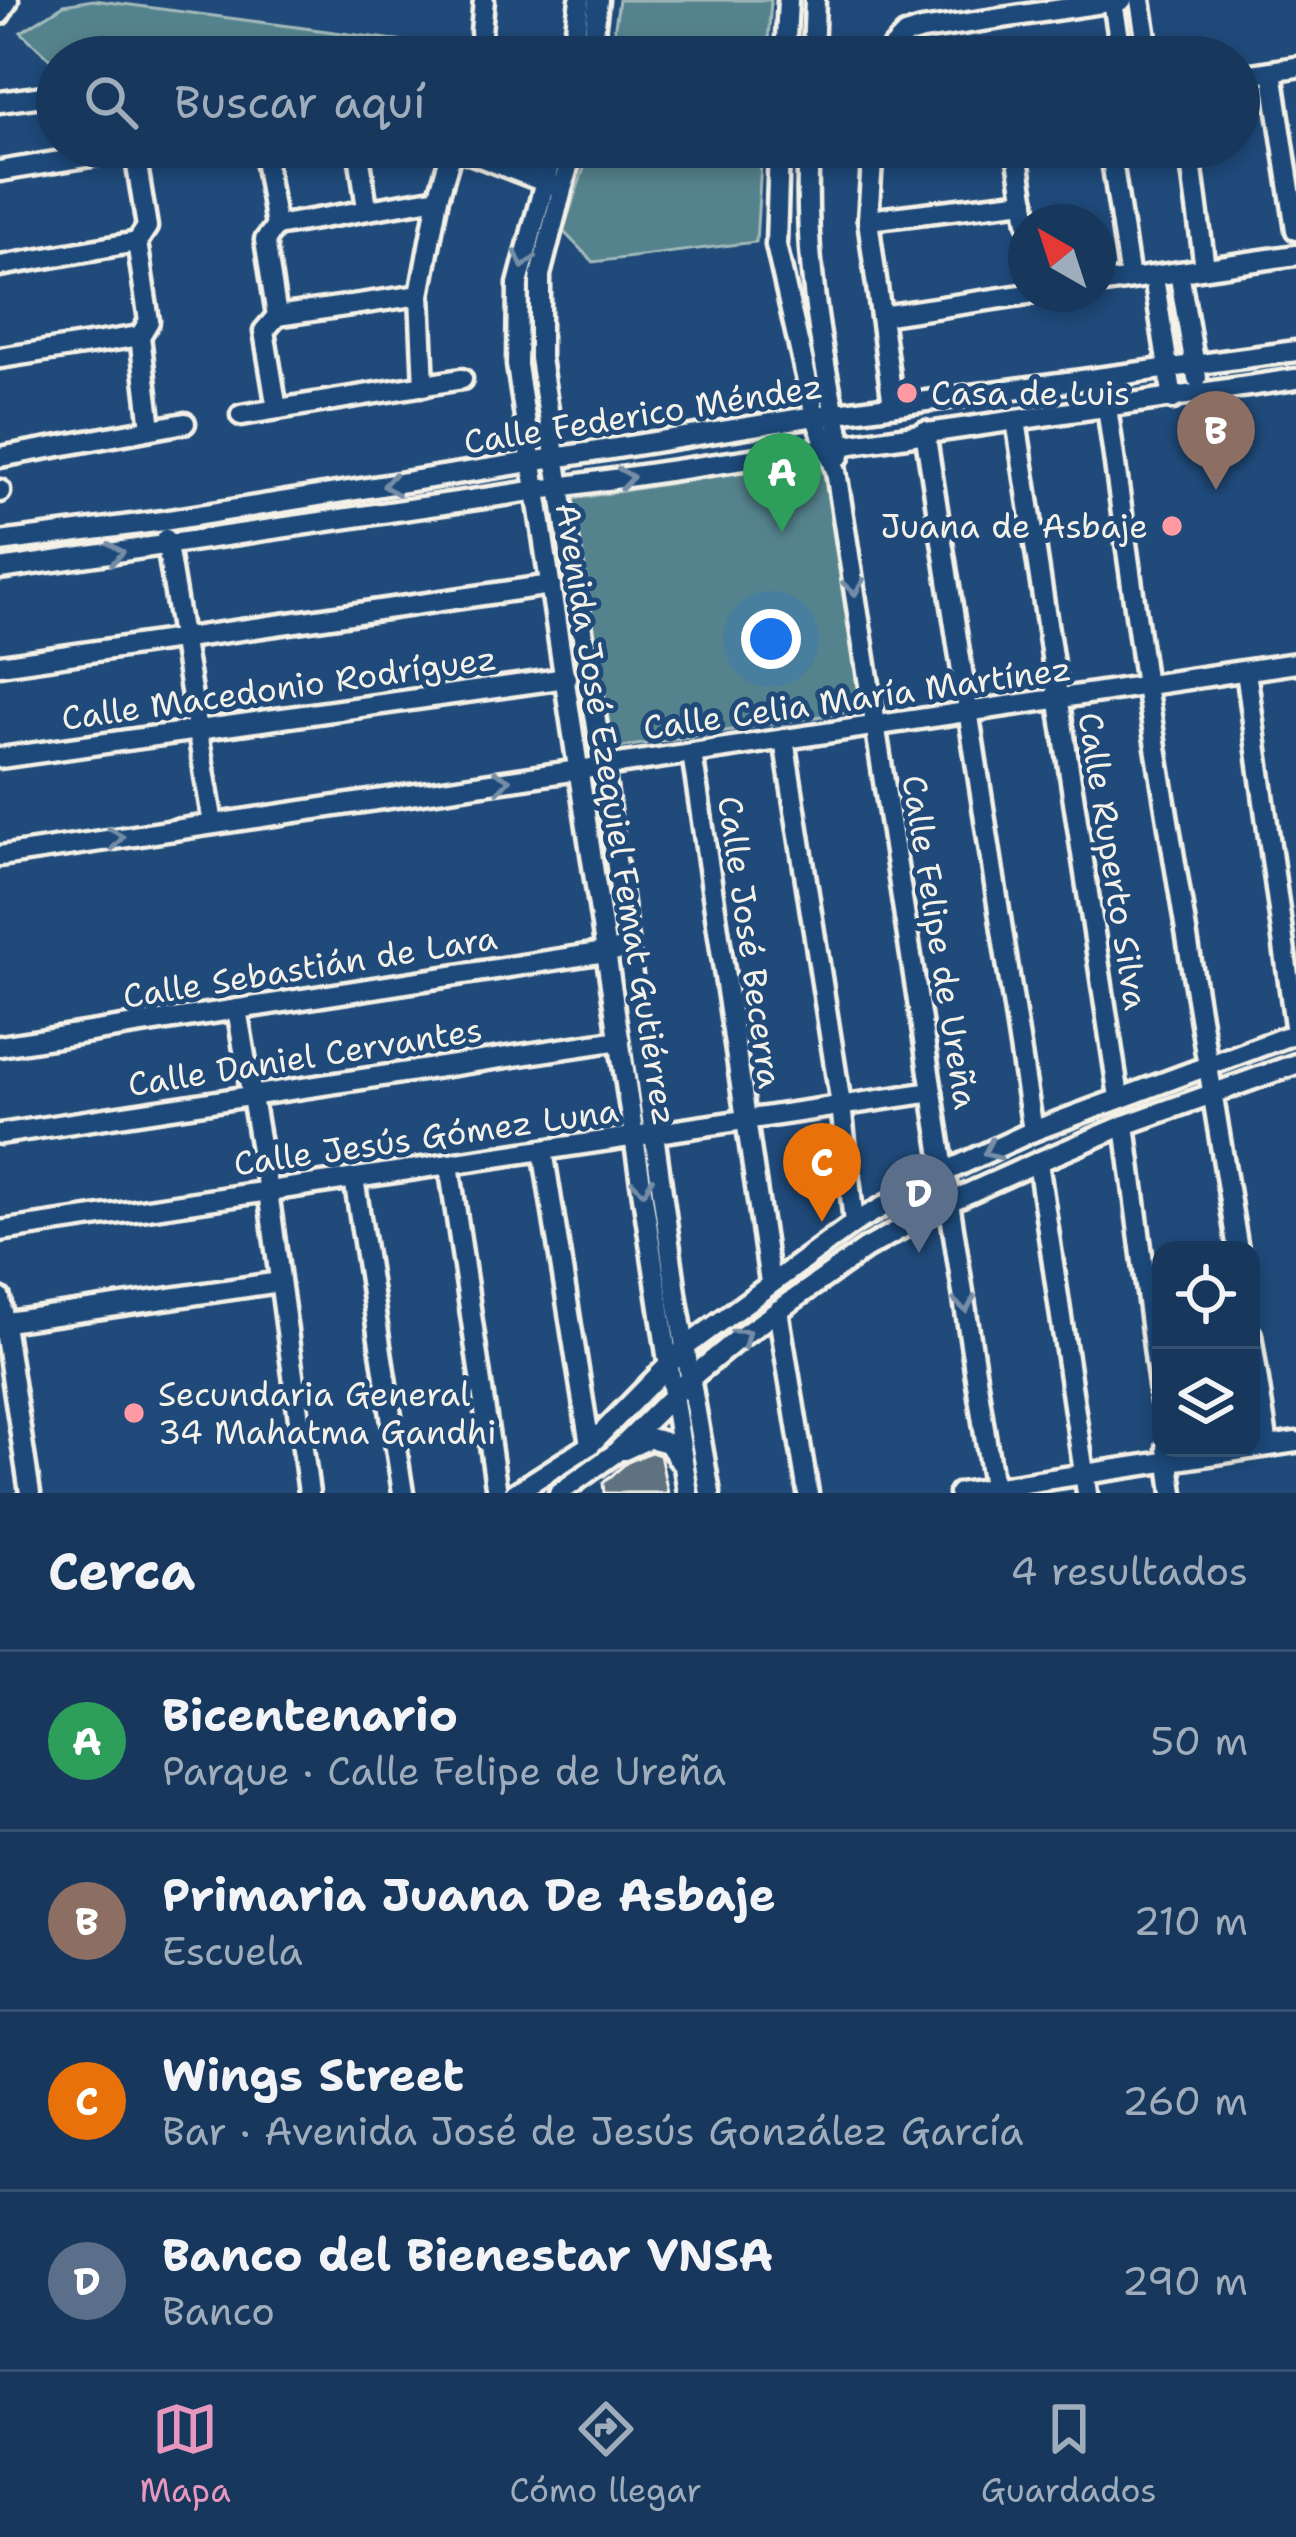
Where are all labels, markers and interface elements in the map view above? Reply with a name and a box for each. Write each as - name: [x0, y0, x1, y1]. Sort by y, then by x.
- search box: [36, 36, 1260, 168]
- icon: search: [78, 69, 144, 135]
- text: Buscar aquí: [174, 72, 426, 132]
- north arrow: [1008, 204, 1116, 312]
- one-way arrow: [513, 249, 538, 270]
- street label: Calle Federico Méndez: [460, 363, 826, 465]
- place label: Casa de Luis: [931, 371, 1130, 416]
- marker: Casa de Luis: [894, 380, 920, 406]
- pin: B: [1177, 391, 1255, 490]
- pin: A: [743, 433, 821, 532]
- one-way arrow: [617, 466, 636, 492]
- one-way arrow: [381, 471, 401, 497]
- street label: Avenida José Ezequiel Femat Gutiérrez: [545, 500, 687, 1128]
- place label: Juana de Asbaje: [881, 504, 1148, 549]
- marker: Juana de Asbaje: [1159, 513, 1185, 539]
- one-way arrow: [106, 541, 126, 567]
- one-way arrow: [840, 577, 866, 596]
- your location: [741, 609, 801, 669]
- street label: Calle Macedonio Rodríguez: [59, 635, 499, 741]
- street label: Calle Celia María Martínez: [640, 646, 1074, 750]
- street label: Calle Ruperto Silva: [1067, 709, 1159, 1013]
- one-way arrow: [492, 769, 511, 795]
- street label: Calle Felipe de Ureña: [891, 772, 989, 1112]
- street label: Calle José Becerra: [707, 793, 793, 1091]
- one-way arrow: [106, 826, 126, 852]
- street label: Calle Sebastián de Lara: [120, 915, 500, 1019]
- street label: Calle Daniel Cervantes: [125, 1007, 485, 1107]
- street label: Calle Jesús Gómez Luna: [231, 1088, 621, 1186]
- pin: C: [783, 1123, 861, 1222]
- one-way arrow: [982, 1137, 1003, 1160]
- pin: D: [880, 1154, 958, 1253]
- one-way arrow: [629, 1176, 655, 1195]
- map controls: [1152, 1241, 1260, 1457]
- button: locate: [1152, 1241, 1260, 1349]
- one-way arrow: [951, 1294, 977, 1314]
- one-way arrow: [730, 1329, 752, 1350]
- button: layers: [1152, 1349, 1260, 1457]
- place label: Secundaria General 34 Mahatma Gandhi: [158, 1372, 497, 1455]
- marker: Secundaria General 34 Mahatma Gandhi: [121, 1400, 147, 1426]
- text: Cerca: [48, 1537, 195, 1605]
- text: 4 resultados: [1010, 1545, 1248, 1597]
- text: Bicentenario: [162, 1685, 458, 1745]
- text: A: [72, 1715, 102, 1767]
- text: 50 m: [1150, 1715, 1248, 1767]
- text: Parque · Calle Felipe de Ureña: [162, 1745, 726, 1797]
- text: Primaria Juana De Asbaje: [162, 1865, 776, 1925]
- text: B: [75, 1895, 99, 1947]
- text: 210 m: [1133, 1895, 1248, 1947]
- text: Escuela: [162, 1925, 303, 1977]
- text: Wings Street: [162, 2045, 464, 2105]
- text: C: [75, 2075, 99, 2127]
- text: 260 m: [1122, 2075, 1248, 2127]
- text: Bar · Avenida José de Jesús González García: [162, 2105, 1023, 2157]
- text: Banco del Bienestar VNSA: [162, 2225, 773, 2285]
- text: D: [73, 2255, 101, 2307]
- text: 290 m: [1122, 2255, 1248, 2307]
- text: Banco: [162, 2285, 275, 2337]
- tab: Mapa: [139, 2396, 231, 2513]
- tab: Cómo llegar: [510, 2396, 702, 2513]
- tab: Guardados: [981, 2396, 1157, 2513]

